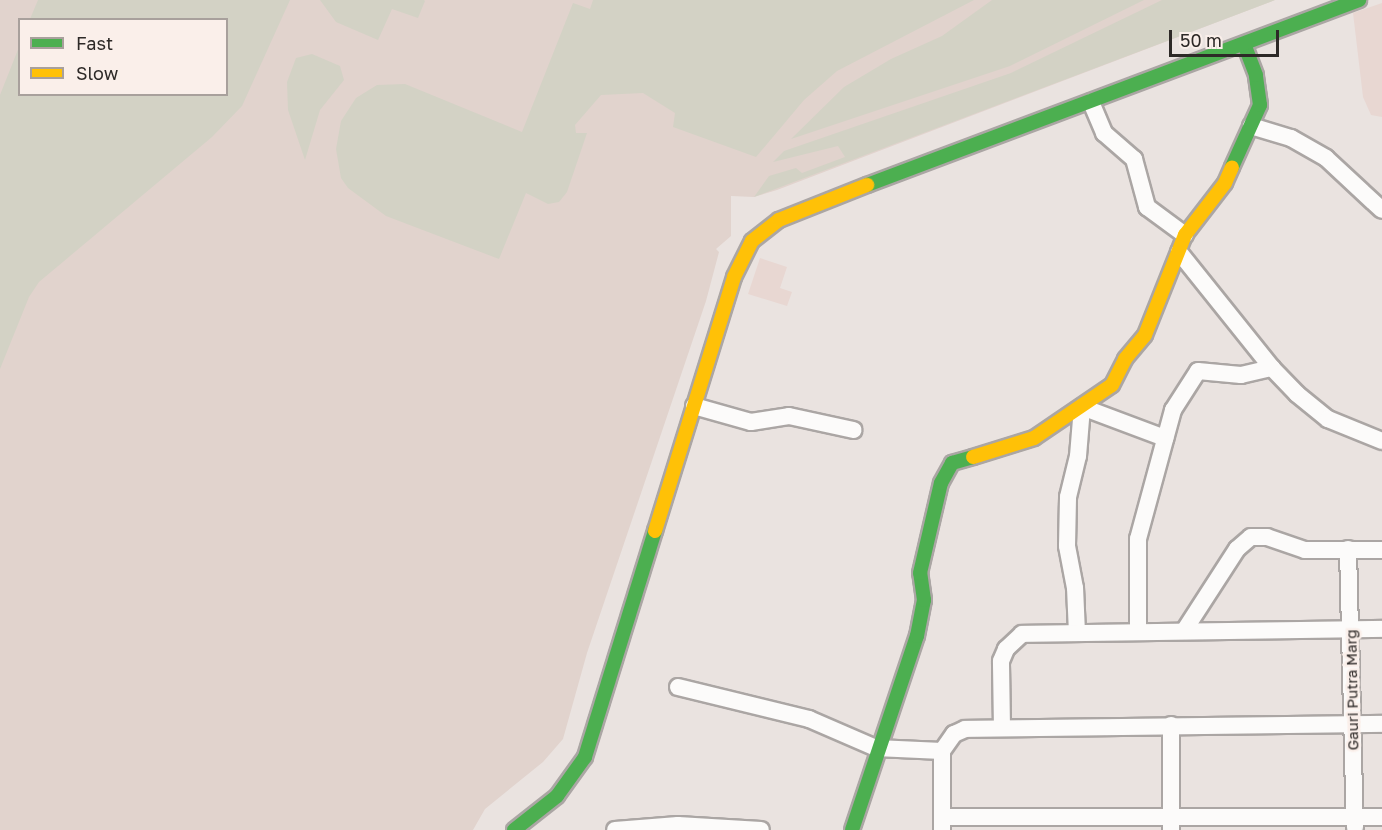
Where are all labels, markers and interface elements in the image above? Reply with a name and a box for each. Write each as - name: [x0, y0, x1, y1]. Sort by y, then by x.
- legend: [18, 18, 228, 96]
- scale bar: [1172, 18, 1282, 56]
- text: 50 m: [1180, 29, 1222, 51]
- text: Fast: [76, 32, 113, 54]
- text: Slow: [76, 62, 118, 84]
- street label: Gauri Putra Marg: [1342, 629, 1362, 751]

